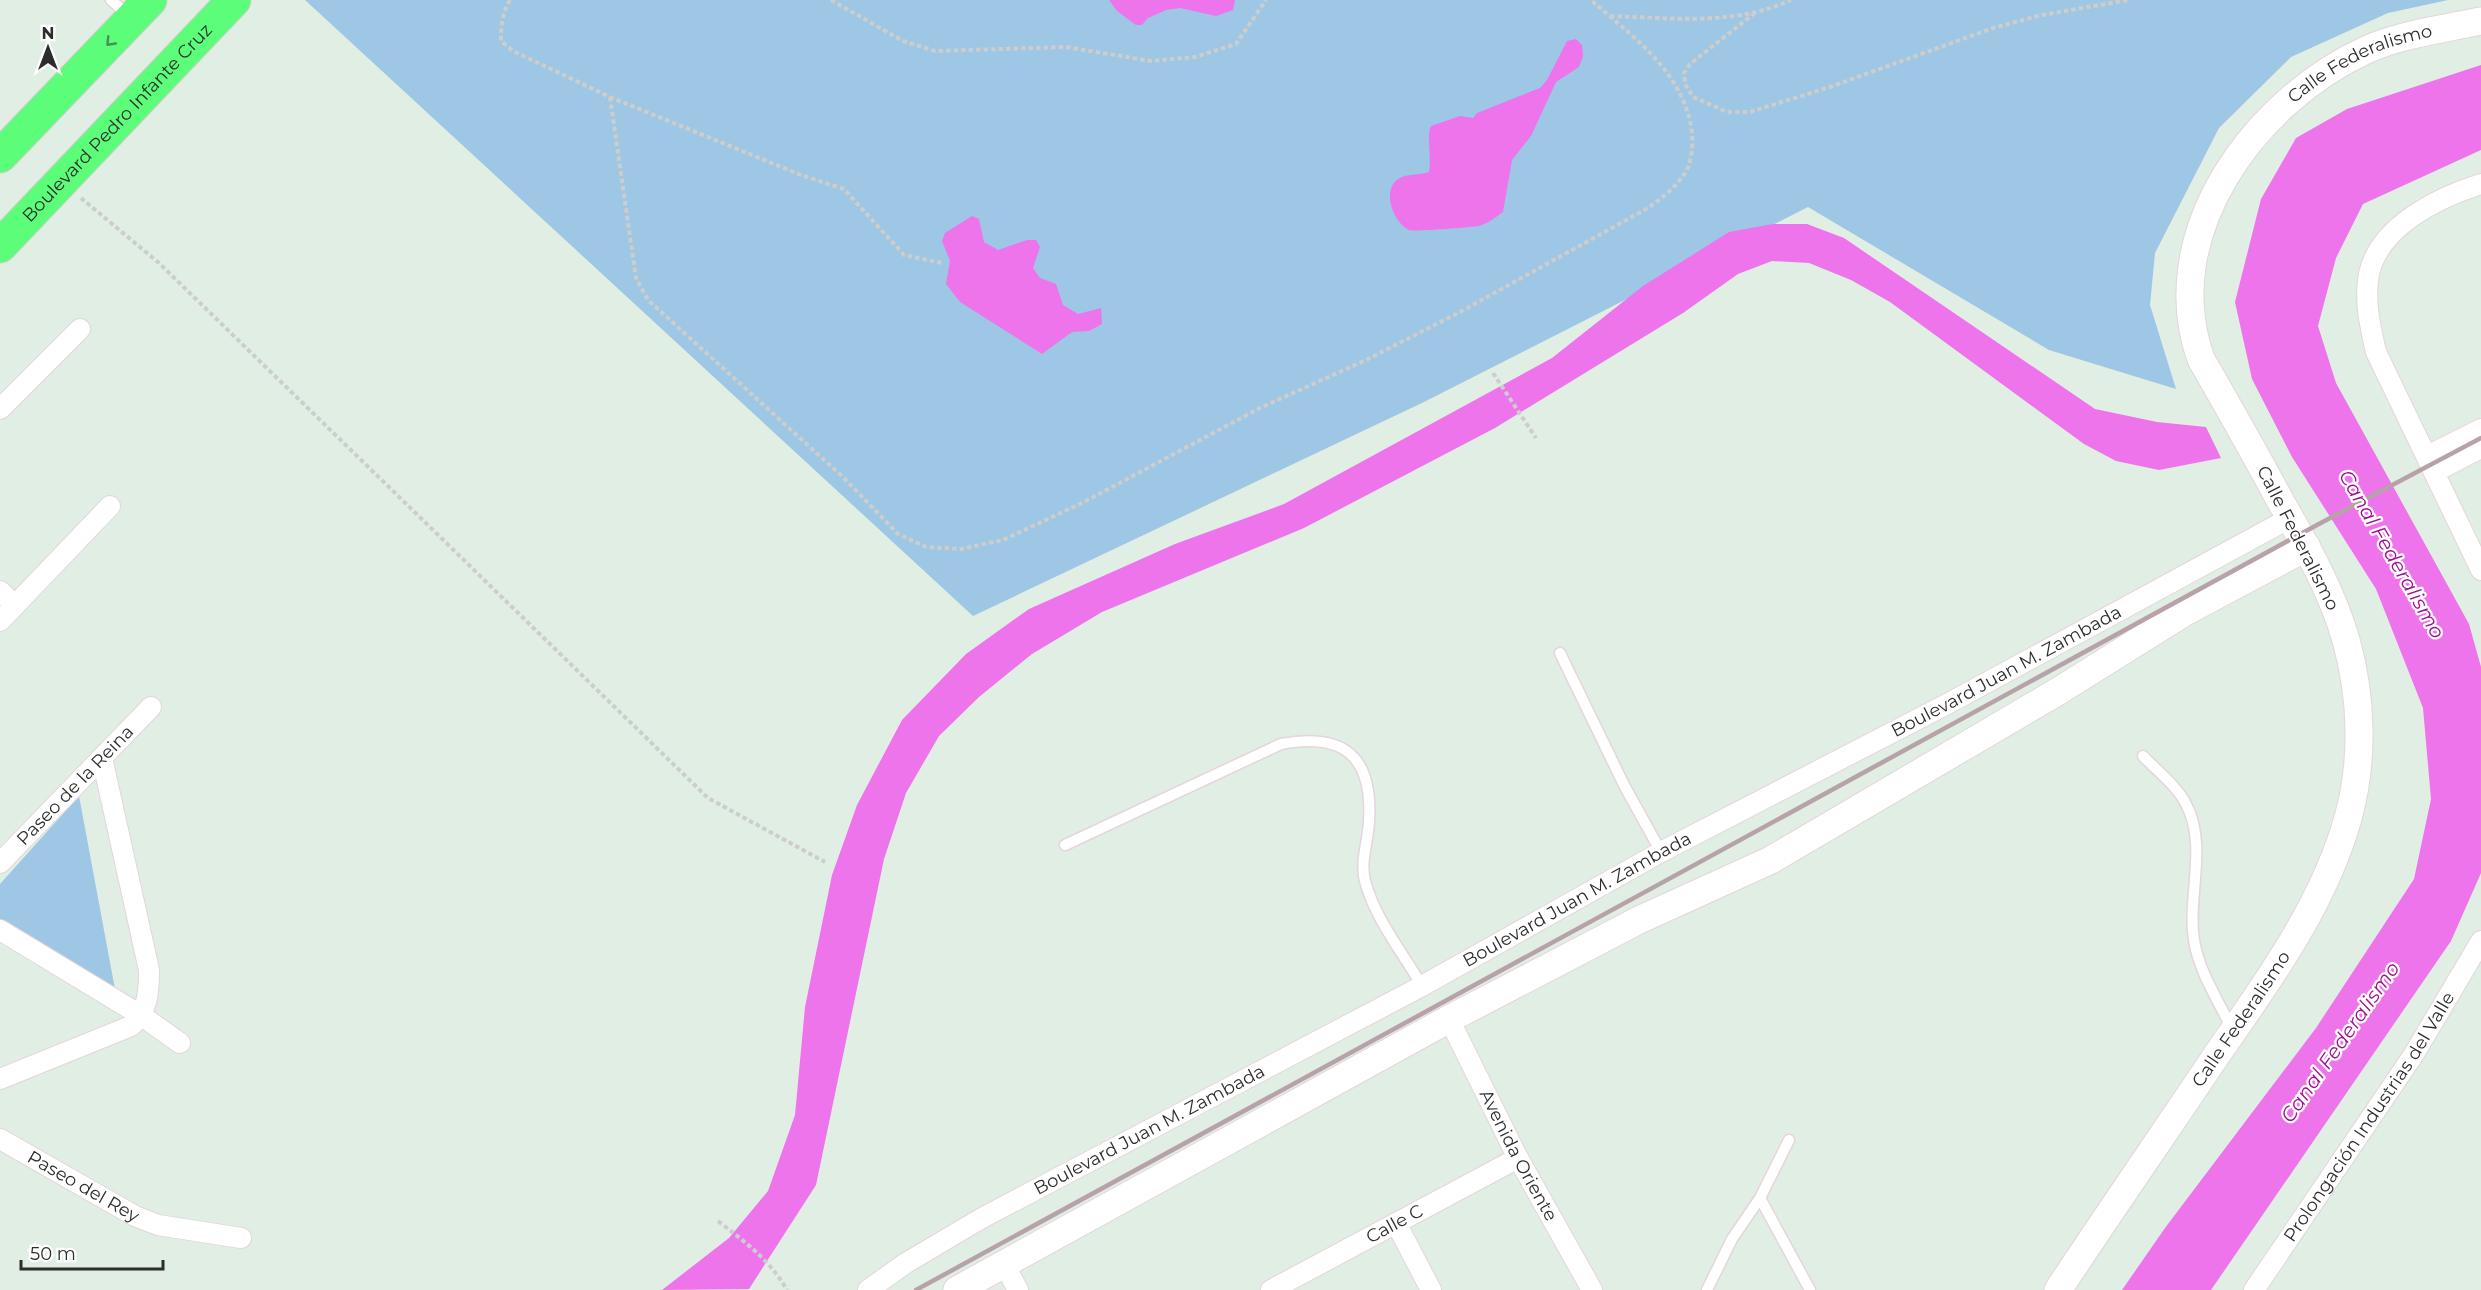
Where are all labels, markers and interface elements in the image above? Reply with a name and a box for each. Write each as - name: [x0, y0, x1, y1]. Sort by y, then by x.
- north arrow: [18, 18, 78, 78]
- street label: Boulevard Pedro Infante Cruz: [18, 19, 217, 227]
- street label: Calle Federalismo: [2283, 20, 2434, 108]
- text: N: [42, 24, 54, 43]
- one-way arrow: [106, 36, 117, 46]
- street label: Calle Federalismo: [2252, 462, 2344, 614]
- water label: Canal Federalismo: [2334, 465, 2450, 643]
- street label: Boulevard Juan M. Zambada: [1887, 601, 2125, 742]
- street label: Paseo de la Reina: [12, 721, 138, 850]
- street label: Boulevard Juan M. Zambada: [1459, 827, 1695, 972]
- street label: Calle Federalismo: [2187, 947, 2295, 1091]
- water label: Canal Federalismo: [2275, 957, 2405, 1127]
- street label: Prolongación Industrias del Valle: [2279, 988, 2459, 1246]
- street label: Boulevard Juan M. Zambada: [1030, 1060, 1268, 1200]
- street label: Avenida Oriente: [1475, 1086, 1562, 1225]
- street label: Paseo del Rey: [24, 1146, 143, 1227]
- street label: Calle C: [1362, 1200, 1427, 1248]
- scale bar: [21, 1233, 164, 1271]
- text: 50 m: [30, 1243, 76, 1265]

